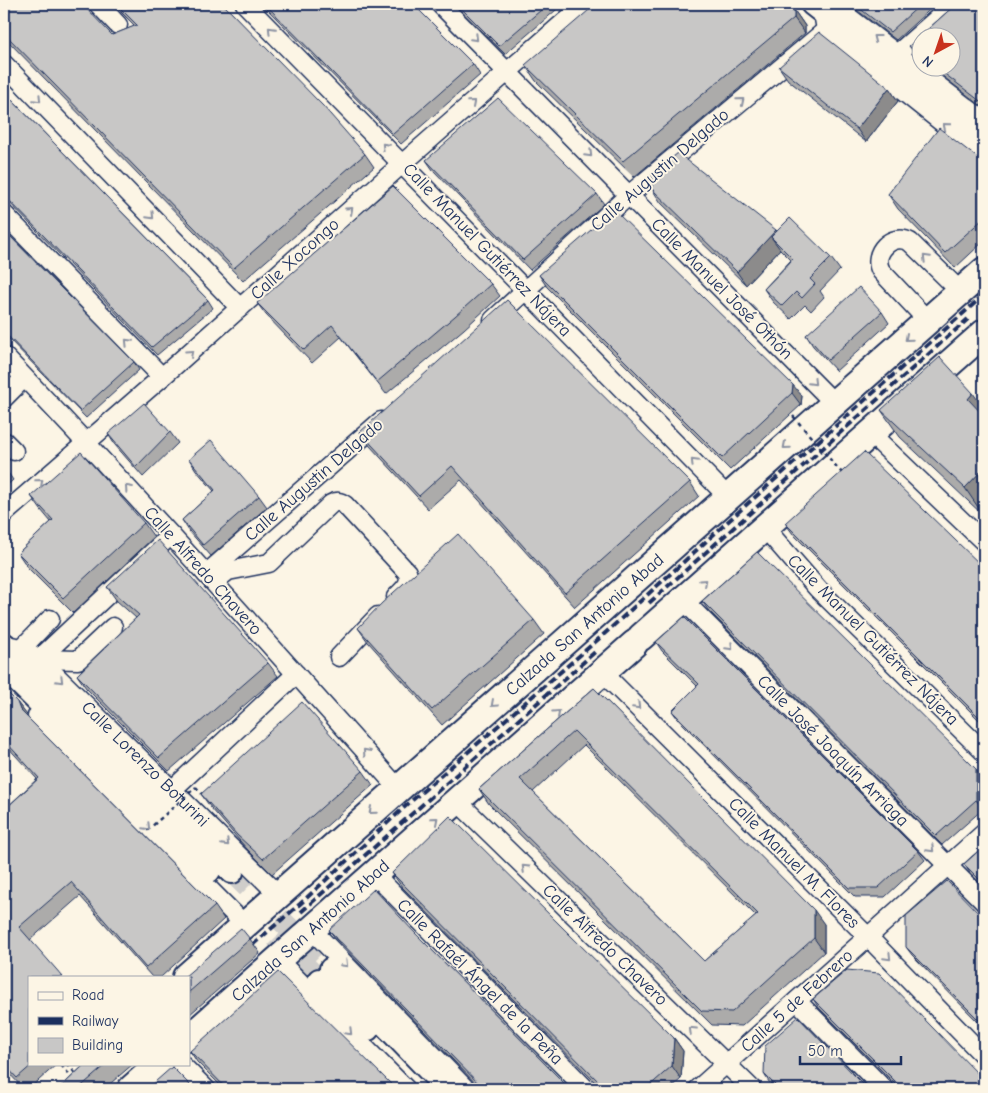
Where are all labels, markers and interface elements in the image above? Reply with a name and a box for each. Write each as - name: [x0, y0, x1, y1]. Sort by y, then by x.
- one-way arrow: [268, 27, 277, 36]
- north arrow: [910, 28, 960, 78]
- one-way arrow: [469, 33, 478, 42]
- one-way arrow: [872, 35, 882, 44]
- text: N: [919, 52, 937, 71]
- one-way arrow: [32, 94, 41, 103]
- one-way arrow: [735, 98, 744, 107]
- one-way arrow: [467, 99, 476, 108]
- street label: Calle Augustin Delgado: [587, 104, 733, 236]
- one-way arrow: [943, 123, 952, 131]
- one-way arrow: [381, 143, 390, 152]
- one-way arrow: [583, 148, 592, 157]
- street label: Calle Manuel Gutiérrez Nájera: [398, 159, 576, 341]
- one-way arrow: [345, 207, 354, 216]
- one-way arrow: [145, 210, 154, 219]
- street label: Calle Xocongo: [246, 214, 344, 304]
- street label: Calle Manuel José Othón: [647, 214, 797, 364]
- one-way arrow: [922, 255, 931, 264]
- one-way arrow: [905, 332, 914, 341]
- one-way arrow: [125, 339, 134, 348]
- one-way arrow: [184, 349, 193, 358]
- one-way arrow: [808, 376, 817, 385]
- street label: Calle Augustin Delgado: [241, 414, 387, 546]
- one-way arrow: [783, 440, 792, 449]
- one-way arrow: [691, 459, 700, 468]
- one-way arrow: [35, 479, 44, 488]
- one-way arrow: [125, 485, 134, 494]
- street label: Calle Alfredo Chavero: [140, 502, 266, 640]
- street label: Calzada San Antonio Abad: [501, 549, 668, 700]
- street label: Calle Manuel Gutiérrez Nájera: [783, 550, 963, 730]
- one-way arrow: [698, 578, 707, 587]
- one-way arrow: [724, 641, 733, 650]
- street label: Calle José Joaquín Arriaga: [753, 671, 913, 831]
- one-way arrow: [54, 674, 63, 683]
- street label: Calle Lorenzo Boturini: [77, 697, 214, 831]
- one-way arrow: [491, 698, 500, 706]
- one-way arrow: [631, 701, 640, 710]
- one-way arrow: [551, 709, 560, 718]
- one-way arrow: [363, 748, 372, 757]
- street label: Calle Manuel M. Flores: [724, 793, 864, 933]
- one-way arrow: [369, 805, 378, 814]
- one-way arrow: [429, 817, 438, 826]
- one-way arrow: [141, 821, 150, 830]
- one-way arrow: [220, 837, 229, 846]
- one-way arrow: [925, 843, 934, 852]
- street label: Calzada San Antonio Abad: [227, 855, 394, 1006]
- one-way arrow: [522, 864, 531, 873]
- street label: Calle Alfredo Chavero: [538, 880, 672, 1010]
- street label: Calle Rafaél Ángel de la Peña: [393, 894, 568, 1069]
- street label: Calle 5 de Febrero: [737, 945, 857, 1057]
- one-way arrow: [882, 952, 891, 961]
- one-way arrow: [339, 959, 348, 968]
- legend: [28, 976, 190, 1066]
- text: Road: [72, 986, 104, 1004]
- text: Railway: [72, 1012, 119, 1030]
- one-way arrow: [343, 1026, 352, 1035]
- one-way arrow: [689, 1027, 698, 1036]
- scale bar: [800, 1033, 902, 1065]
- text: Building: [72, 1036, 123, 1054]
- text: 50 m: [808, 1042, 843, 1060]

